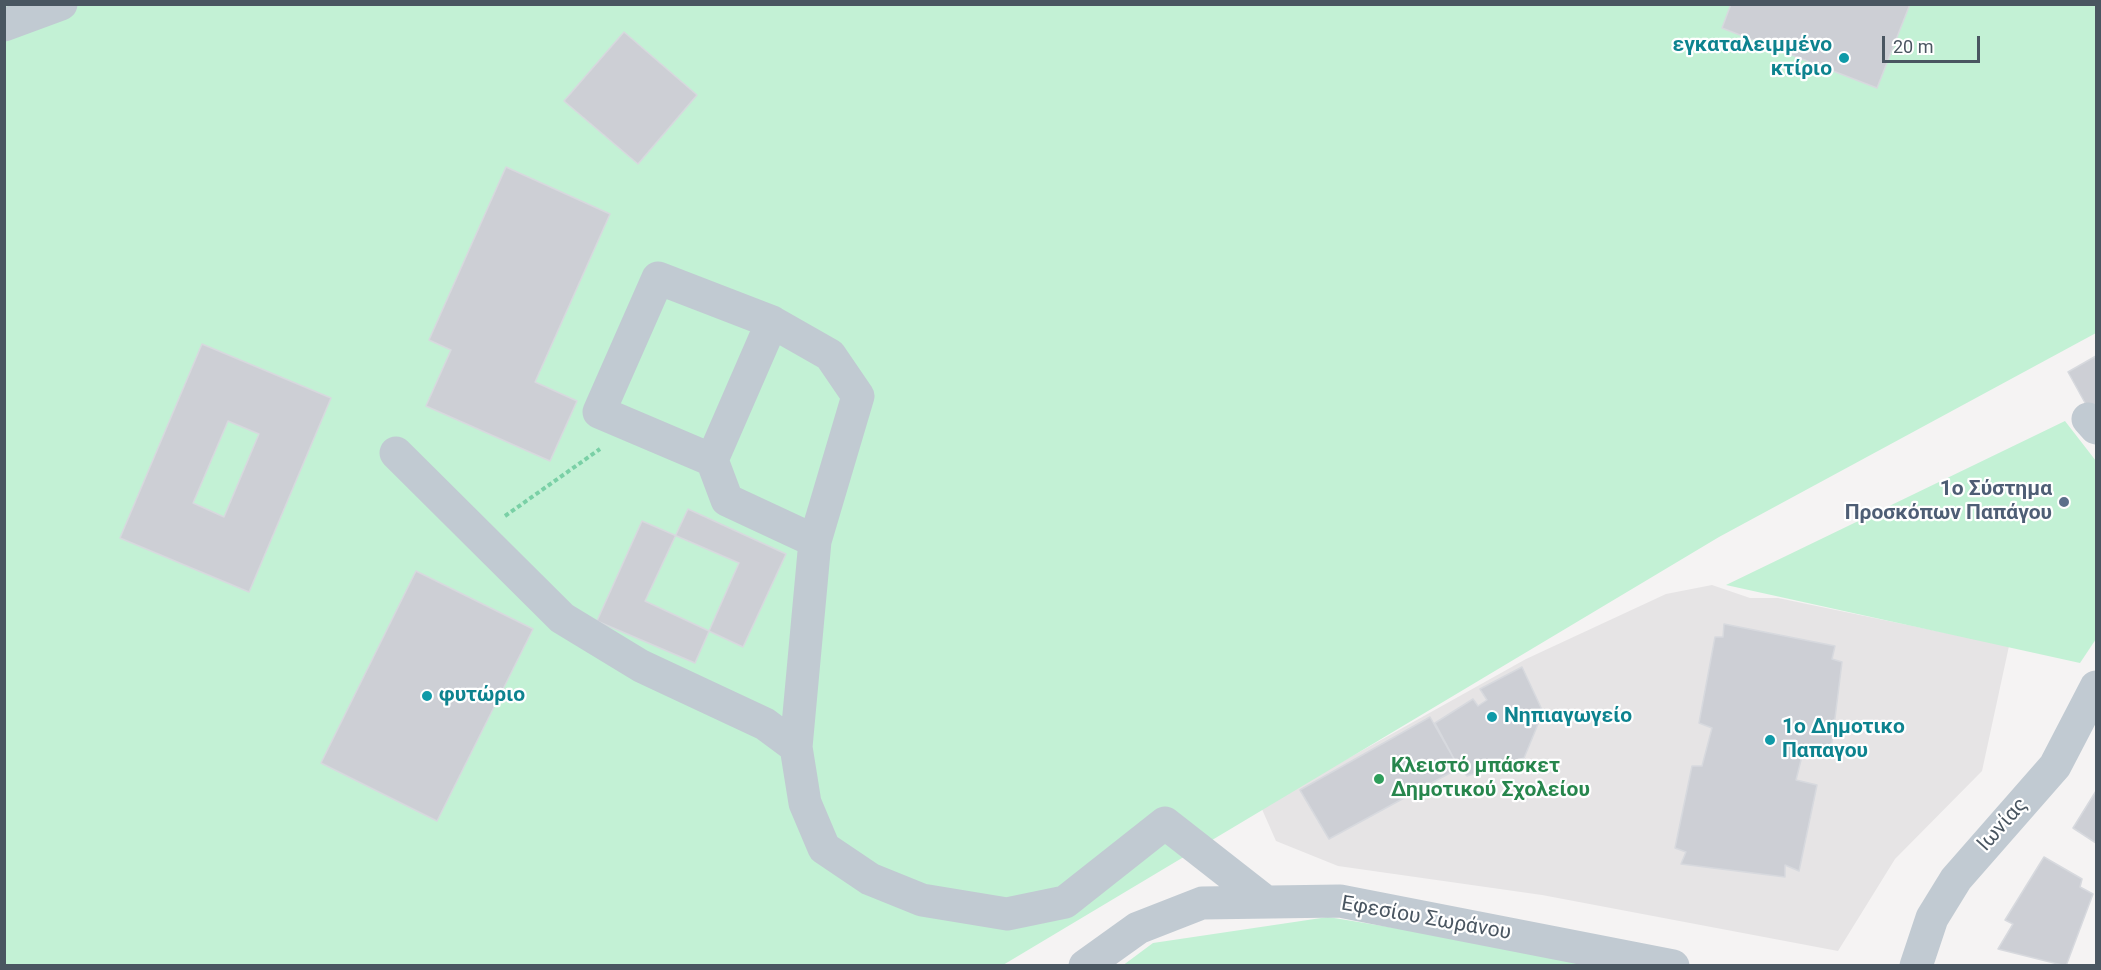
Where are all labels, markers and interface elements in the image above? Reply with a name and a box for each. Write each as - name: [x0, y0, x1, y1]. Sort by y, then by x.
- scale bar: [1885, 24, 1982, 62]
- place label: εγκαταλειμμένο κτίριο: [1672, 33, 1832, 83]
- text: 20 m: [1893, 36, 1933, 57]
- marker: εγκαταλειμμένο κτίριο: [1837, 51, 1851, 65]
- place label: 1ο Σύστημα Προσκόπων Παπάγου: [1845, 477, 2052, 527]
- marker: 1ο Σύστημα Προσκόπων Παπάγου: [2057, 495, 2071, 509]
- place label: φυτώριο: [439, 683, 525, 709]
- marker: φυτώριο: [420, 689, 434, 703]
- place label: Νηπιαγωγείο: [1504, 704, 1632, 730]
- marker: Νηπιαγωγείο: [1485, 710, 1499, 724]
- place label: 1ο Δημοτικο Παπαγου: [1782, 715, 1905, 765]
- marker: 1ο Δημοτικο Παπαγου: [1763, 733, 1777, 747]
- place label: Κλειστό μπάσκετ Δημοτικού Σχολείου: [1391, 754, 1590, 804]
- marker: Κλειστό μπάσκετ Δημοτικού Σχολείου: [1372, 772, 1386, 786]
- street label: Ιωνίας: [1973, 793, 2033, 857]
- street label: Εφεσίου Σωράνου: [1339, 892, 1513, 946]

